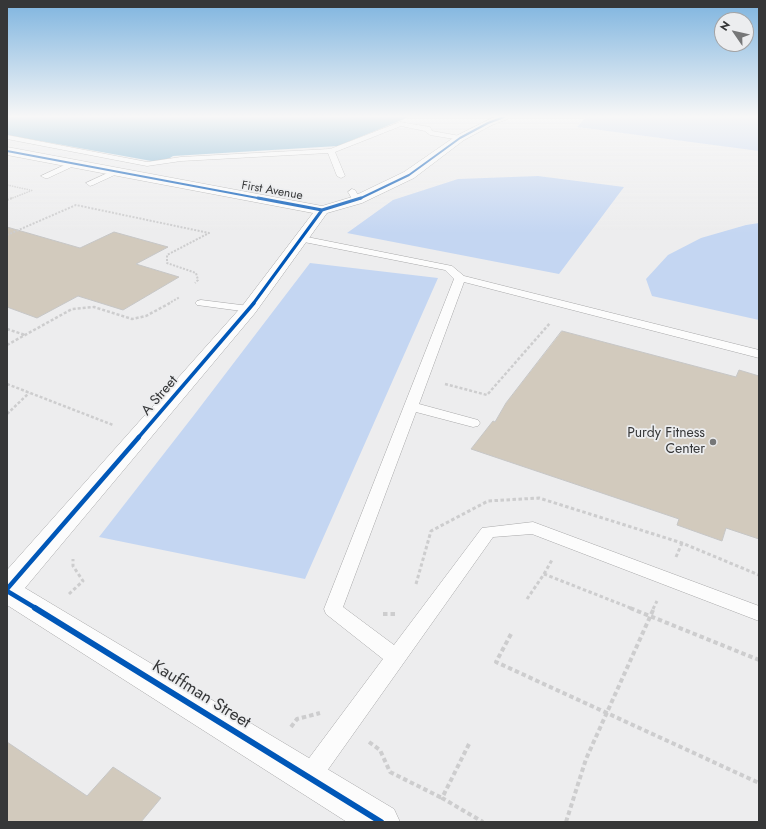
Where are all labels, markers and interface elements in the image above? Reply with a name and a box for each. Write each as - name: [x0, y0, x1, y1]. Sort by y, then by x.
- north arrow: [714, 12, 754, 52]
- text: N: [716, 18, 734, 34]
- street label: First Avenue: [240, 179, 304, 203]
- street label: A Street: [138, 373, 182, 419]
- place label: Purdy Fitness Center: [627, 426, 705, 458]
- marker: Purdy Fitness Center: [708, 437, 718, 447]
- street label: Kauffman Street: [148, 657, 254, 733]

